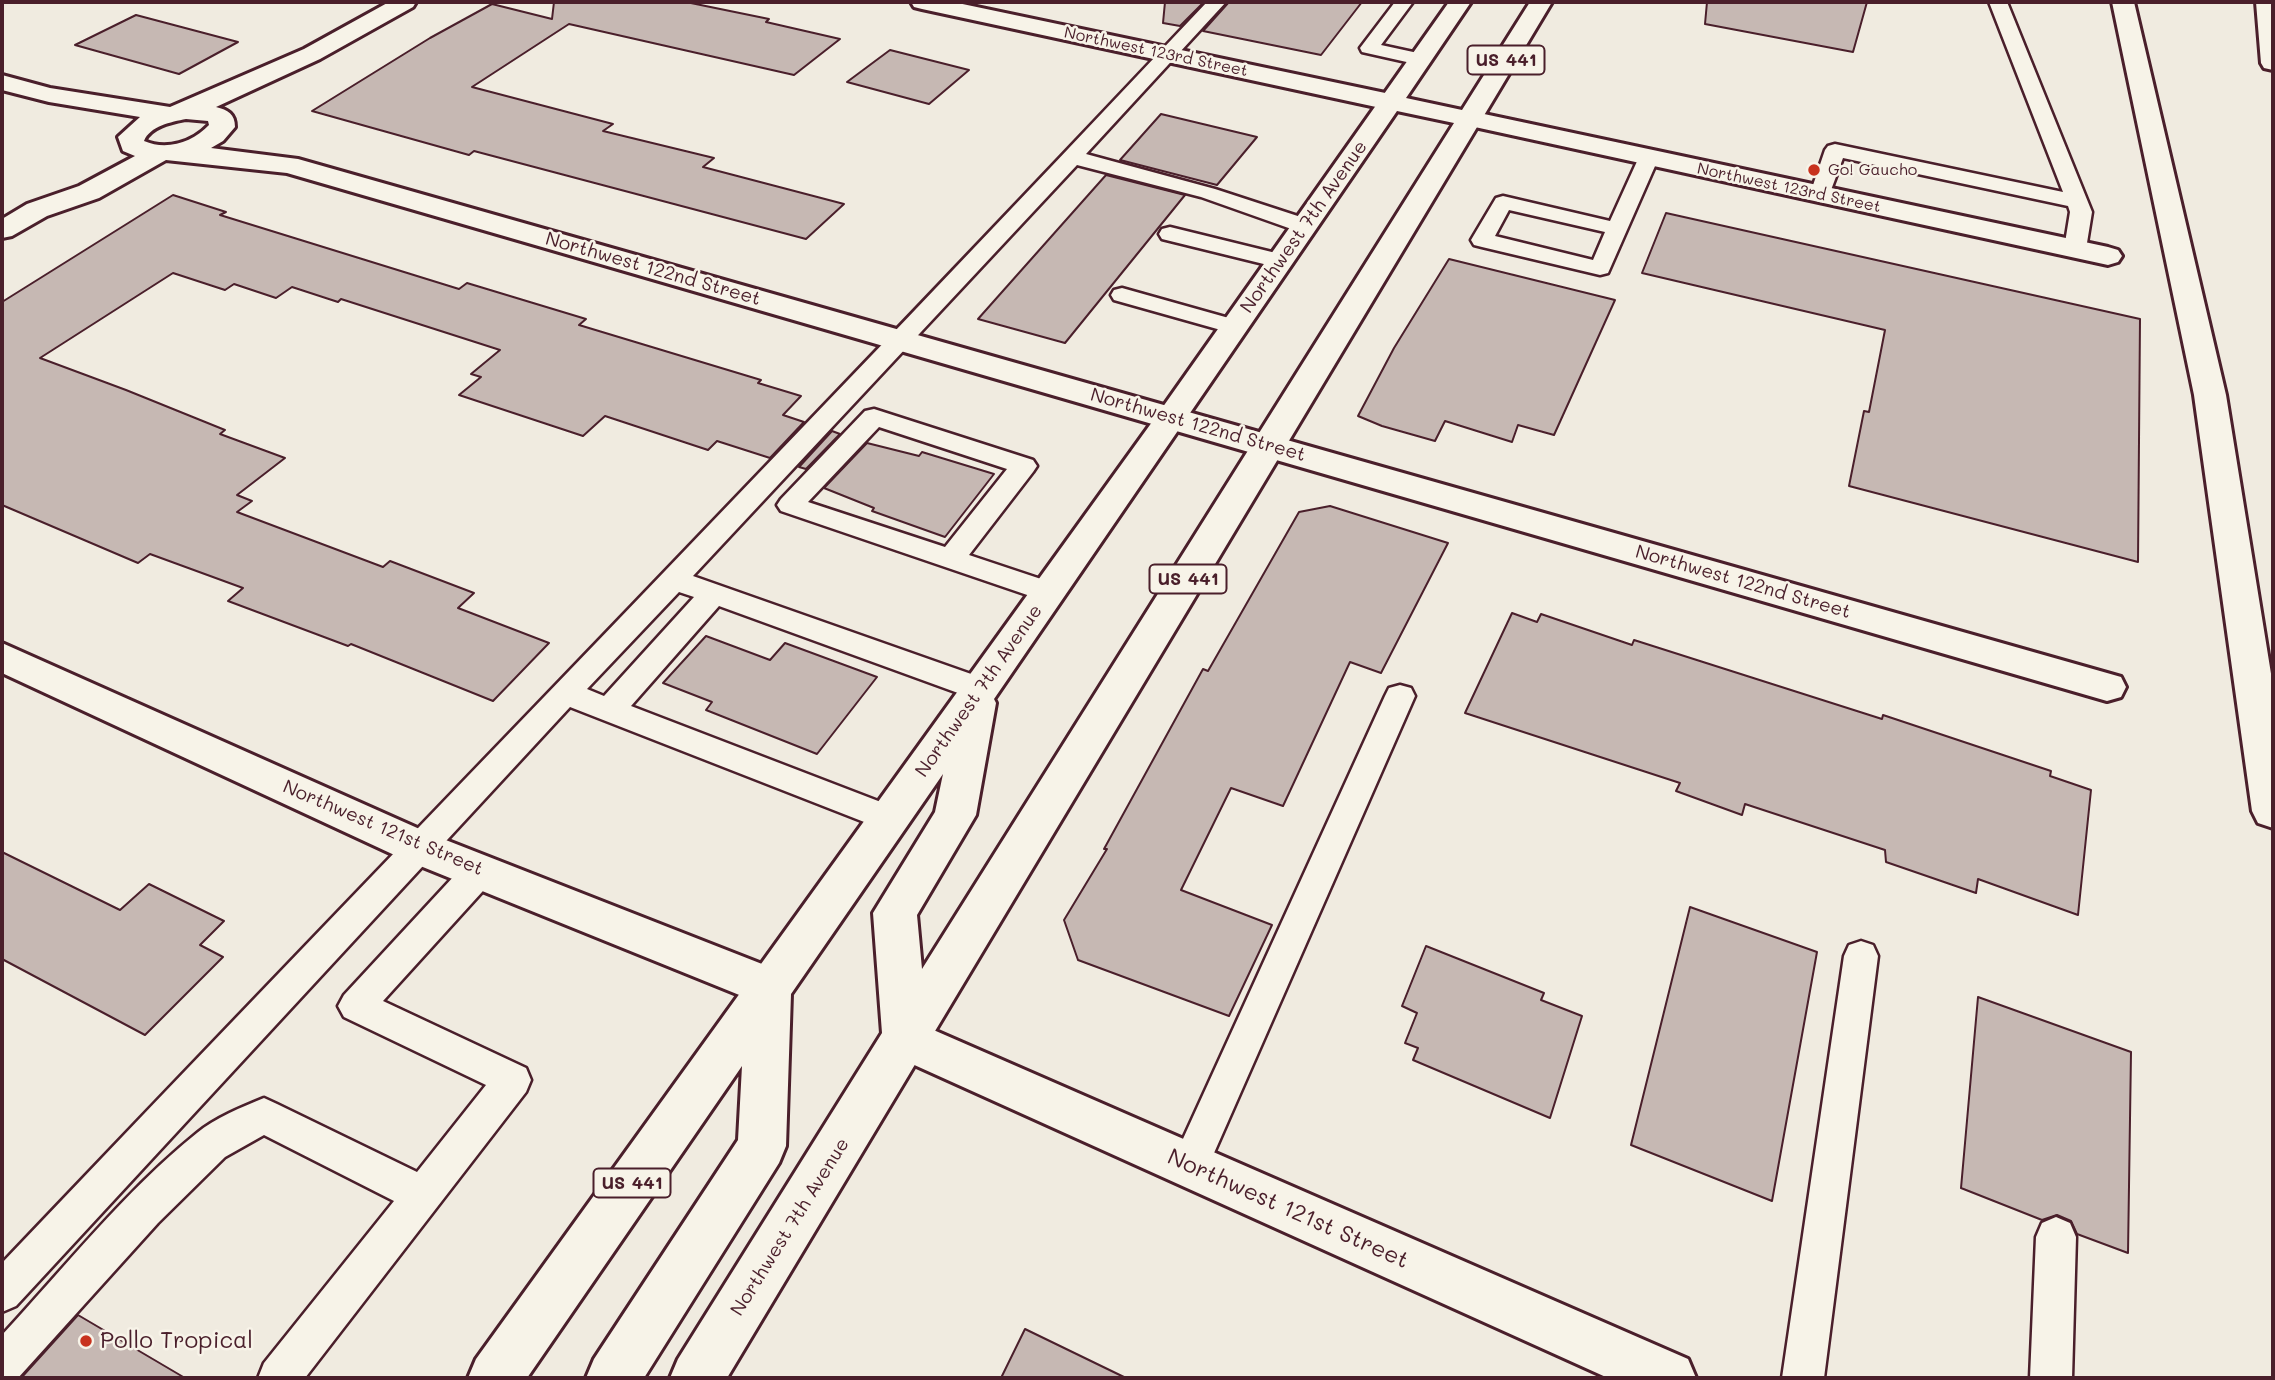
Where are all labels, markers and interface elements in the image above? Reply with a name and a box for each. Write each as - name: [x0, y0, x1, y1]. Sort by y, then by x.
- street label: Northwest 123rd Street: [1062, 23, 1250, 81]
- road number: US 441: [1468, 46, 1544, 74]
- street label: Northwest 7th Avenue: [1236, 136, 1372, 318]
- street label: Northwest 123rd Street: [1695, 159, 1883, 217]
- place label: Go! Gaucho: [1828, 160, 1917, 180]
- marker: Go! Gaucho: [1806, 162, 1822, 178]
- street label: Northwest 122nd Street: [543, 227, 763, 311]
- street label: Northwest 122nd Street: [1088, 383, 1308, 467]
- street label: Northwest 122nd Street: [1633, 540, 1853, 624]
- road number: US 441: [1150, 564, 1226, 594]
- street label: Northwest 7th Avenue: [911, 600, 1047, 782]
- street label: Northwest 121st Street: [279, 775, 487, 881]
- street label: Northwest 7th Avenue: [726, 1134, 854, 1320]
- street label: Northwest 121st Street: [1163, 1143, 1413, 1275]
- road number: US 441: [594, 1168, 670, 1198]
- place label: Pollo Tropical: [100, 1327, 253, 1355]
- marker: Pollo Tropical: [78, 1333, 94, 1349]

